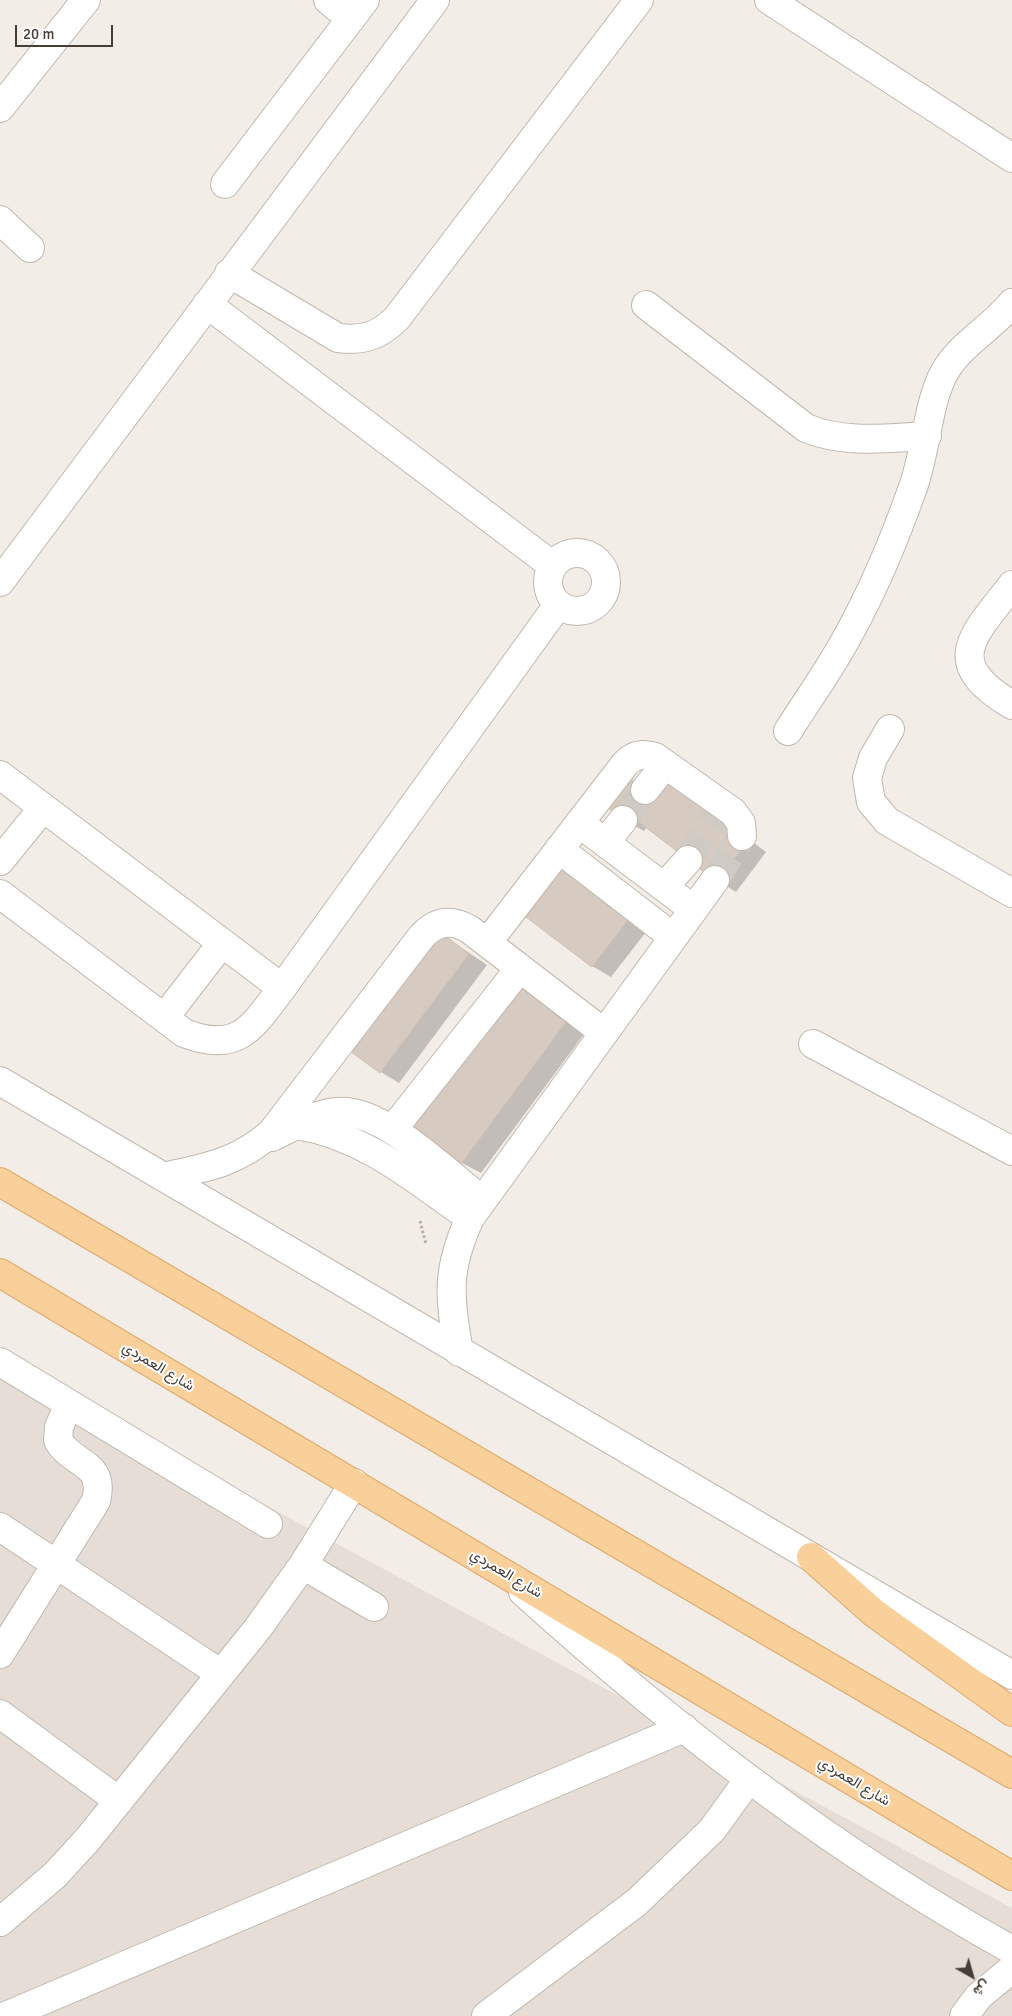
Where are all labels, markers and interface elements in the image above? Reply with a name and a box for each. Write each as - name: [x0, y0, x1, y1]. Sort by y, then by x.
- scale bar: [18, 15, 115, 47]
- text: 20 m: [23, 25, 54, 43]
- street label: شارع العمردي: [119, 1338, 197, 1396]
- street label: شارع العمردي: [467, 1545, 545, 1603]
- street label: شارع العمردي: [815, 1753, 893, 1811]
- north arrow: [947, 1951, 997, 2001]
- text: ش: [970, 1976, 993, 2000]

